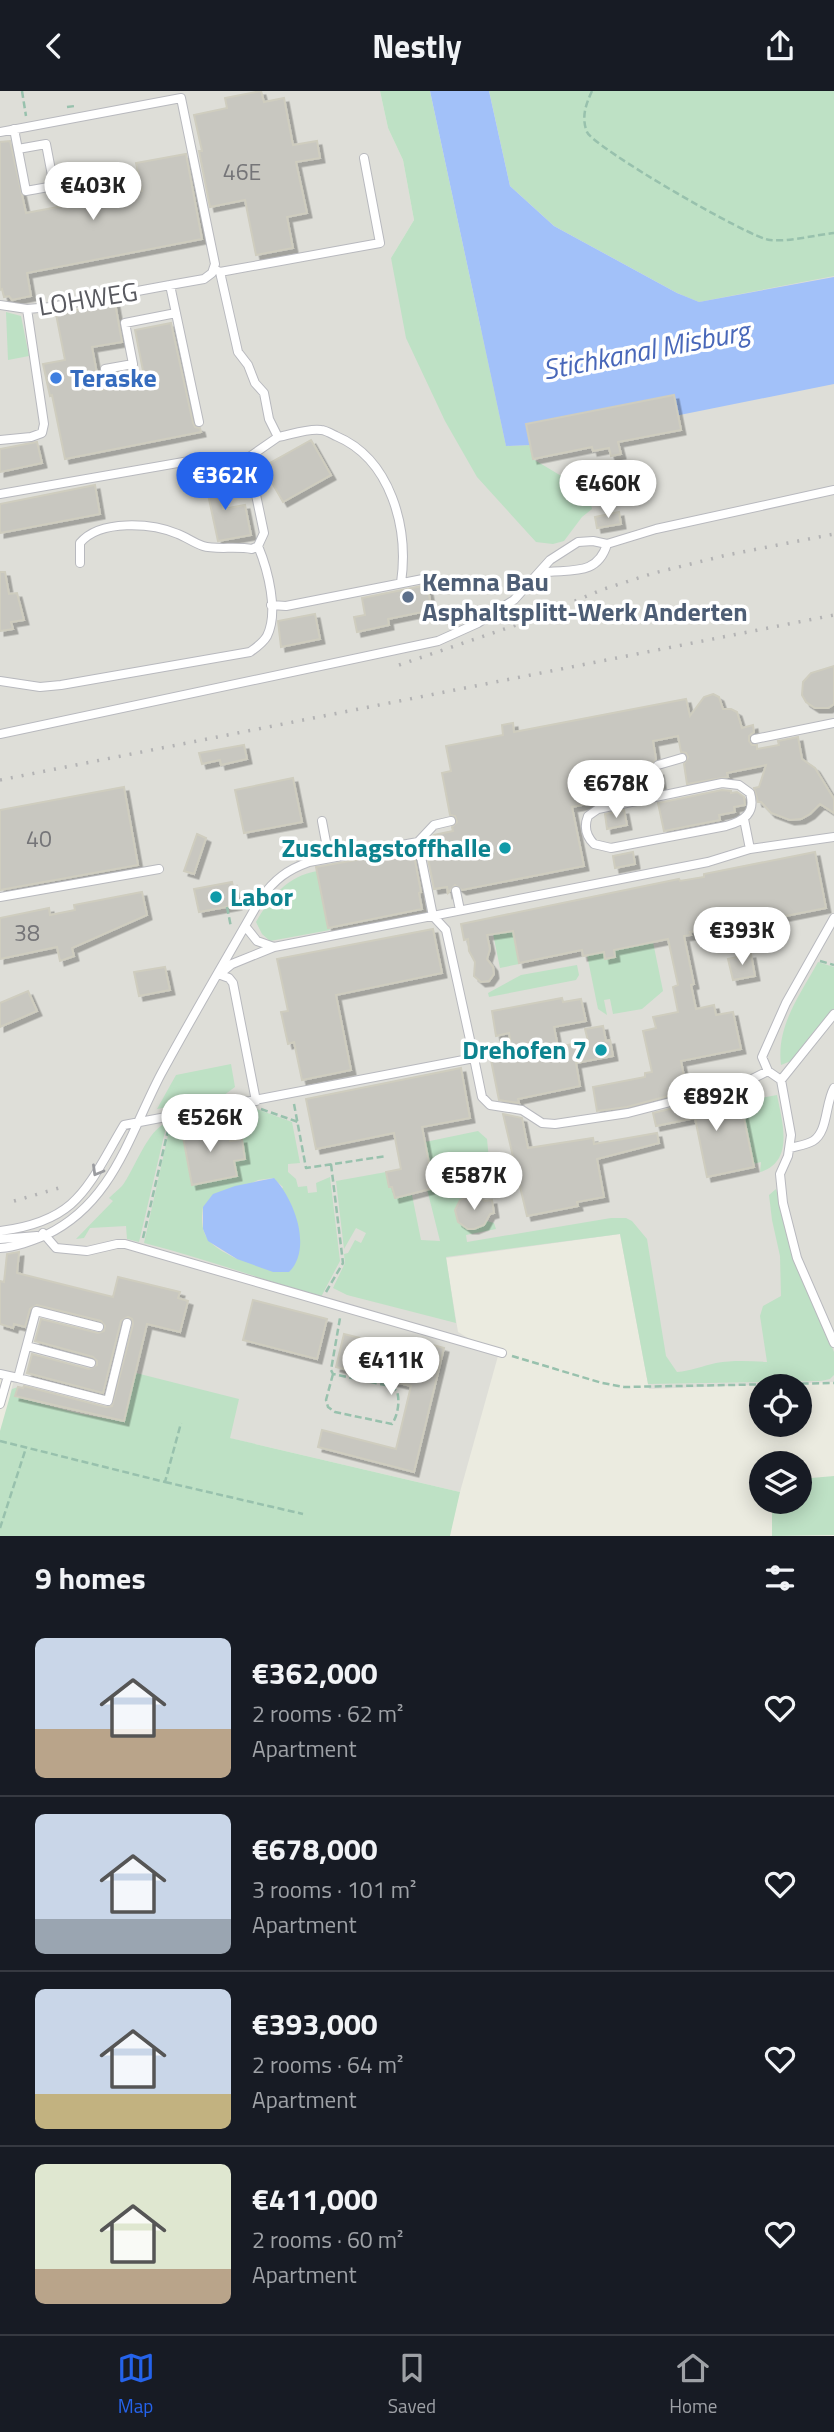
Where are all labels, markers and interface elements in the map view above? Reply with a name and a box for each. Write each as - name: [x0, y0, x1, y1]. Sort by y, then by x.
- text: Nestly: [372, 22, 462, 70]
- icon: back: [35, 27, 73, 65]
- icon: share: [761, 27, 799, 65]
- house number: 46E: [223, 154, 261, 189]
- pin: €403K: [44, 163, 142, 222]
- text: €403K: [60, 167, 126, 202]
- street label: LOHWEG: [36, 271, 140, 326]
- water label: Stichkanal Misburg: [539, 308, 756, 391]
- place label: Teraske: [70, 358, 157, 397]
- marker: Teraske: [48, 370, 64, 386]
- pin: €362K: [176, 453, 274, 512]
- text: €362K: [192, 457, 258, 492]
- pin: €460K: [559, 461, 657, 520]
- text: €460K: [575, 465, 641, 500]
- place label: Kemna Bau Asphaltsplitt-Werk Anderten: [422, 562, 748, 631]
- marker: Kemna Bau Asphaltsplitt-Werk Anderten: [400, 589, 416, 605]
- pin: €678K: [567, 761, 665, 820]
- text: €678K: [583, 765, 649, 800]
- house number: 40: [26, 821, 52, 856]
- place label: Zuschlagstoffhalle: [281, 828, 491, 867]
- marker: Zuschlagstoffhalle: [497, 840, 513, 856]
- place label: Labor: [230, 877, 294, 916]
- marker: Labor: [208, 889, 224, 905]
- pin: €393K: [693, 907, 791, 967]
- text: €393K: [709, 912, 775, 947]
- house number: 38: [14, 915, 40, 950]
- place label: Drehofen 7: [462, 1030, 587, 1069]
- marker: Drehofen 7: [593, 1042, 609, 1058]
- pin: €892K: [667, 1073, 765, 1133]
- text: €892K: [683, 1078, 749, 1113]
- pin: €526K: [161, 1095, 259, 1154]
- text: €526K: [177, 1099, 243, 1134]
- pin: €587K: [425, 1153, 523, 1212]
- text: €587K: [441, 1157, 507, 1192]
- one-way arrow: [92, 1164, 105, 1177]
- pin: €411K: [342, 1337, 440, 1397]
- text: €411K: [358, 1342, 424, 1377]
- map controls: [749, 1374, 812, 1514]
- button: locate: [749, 1374, 812, 1437]
- button: layers: [749, 1451, 812, 1514]
- text: 9 homes: [35, 1555, 146, 1601]
- icon: filters: [761, 1559, 799, 1597]
- text: €362,000: [252, 1650, 378, 1696]
- icon: home: [91, 1666, 175, 1750]
- icon: heart: [761, 1689, 799, 1727]
- text: 2 rooms · 62 m²: [252, 1696, 403, 1731]
- text: Apartment: [252, 1731, 357, 1766]
- text: €678,000: [252, 1826, 378, 1872]
- icon: home: [91, 1842, 175, 1926]
- icon: heart: [761, 1865, 799, 1903]
- text: 3 rooms · 101 m²: [252, 1872, 416, 1907]
- text: Apartment: [252, 1907, 357, 1942]
- text: €393,000: [252, 2001, 378, 2047]
- icon: home: [91, 2017, 175, 2101]
- icon: heart: [761, 2040, 799, 2078]
- text: 2 rooms · 64 m²: [252, 2047, 403, 2082]
- text: Apartment: [252, 2082, 357, 2117]
- text: €411,000: [252, 2176, 378, 2222]
- icon: home: [91, 2192, 175, 2276]
- icon: heart: [761, 2215, 799, 2253]
- text: 2 rooms · 60 m²: [252, 2222, 403, 2257]
- text: Apartment: [252, 2257, 357, 2292]
- tab: Map: [117, 2349, 155, 2420]
- tab: Saved: [388, 2349, 436, 2420]
- tab: Home: [669, 2349, 717, 2420]

